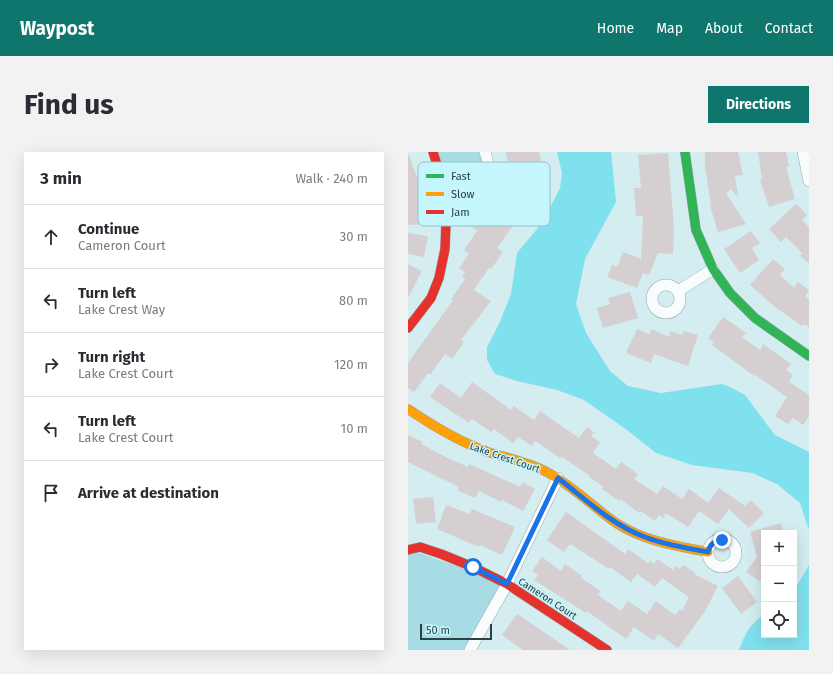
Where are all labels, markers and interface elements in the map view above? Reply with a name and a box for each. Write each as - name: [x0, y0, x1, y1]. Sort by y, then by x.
- text: Waypost: [20, 17, 94, 40]
- text: Home: [597, 20, 634, 37]
- text: Map: [656, 20, 683, 37]
- text: About: [705, 20, 743, 37]
- text: Contact: [765, 20, 813, 37]
- button: Directions: [708, 86, 809, 123]
- text: Find us: [24, 88, 114, 121]
- legend: [418, 162, 550, 226]
- text: 3 min: [40, 168, 82, 189]
- text: Fast: [451, 170, 471, 183]
- text: Walk · 240 m: [295, 171, 368, 186]
- text: Slow: [451, 188, 475, 201]
- text: Jam: [451, 206, 470, 219]
- text: Continue: [78, 220, 139, 238]
- icon: ahead: [40, 226, 62, 248]
- text: 30 m: [340, 229, 368, 244]
- text: Cameron Court: [78, 238, 166, 253]
- text: Turn left: [78, 284, 136, 302]
- icon: left: [40, 290, 62, 312]
- text: 80 m: [339, 293, 368, 308]
- text: Lake Crest Way: [78, 302, 165, 317]
- text: Turn right: [78, 348, 145, 366]
- icon: right: [40, 354, 62, 376]
- text: 120 m: [334, 357, 368, 372]
- text: Lake Crest Court: [78, 366, 173, 381]
- text: Turn left: [78, 412, 136, 430]
- icon: left: [40, 418, 62, 440]
- text: 10 m: [341, 421, 368, 436]
- text: Lake Crest Court: [78, 430, 173, 445]
- street label: Lake Crest Court: [468, 440, 542, 476]
- icon: arrive: [40, 482, 62, 504]
- text: Arrive at destination: [78, 484, 219, 502]
- map controls: [761, 530, 797, 638]
- button: +: [761, 530, 797, 566]
- route end: [713, 531, 731, 549]
- route start: [464, 558, 482, 576]
- button: −: [761, 566, 797, 602]
- street label: Cameron Court: [516, 575, 579, 622]
- button: locate: [761, 602, 797, 638]
- scale bar: [420, 622, 492, 641]
- text: 50 m: [426, 624, 450, 637]

